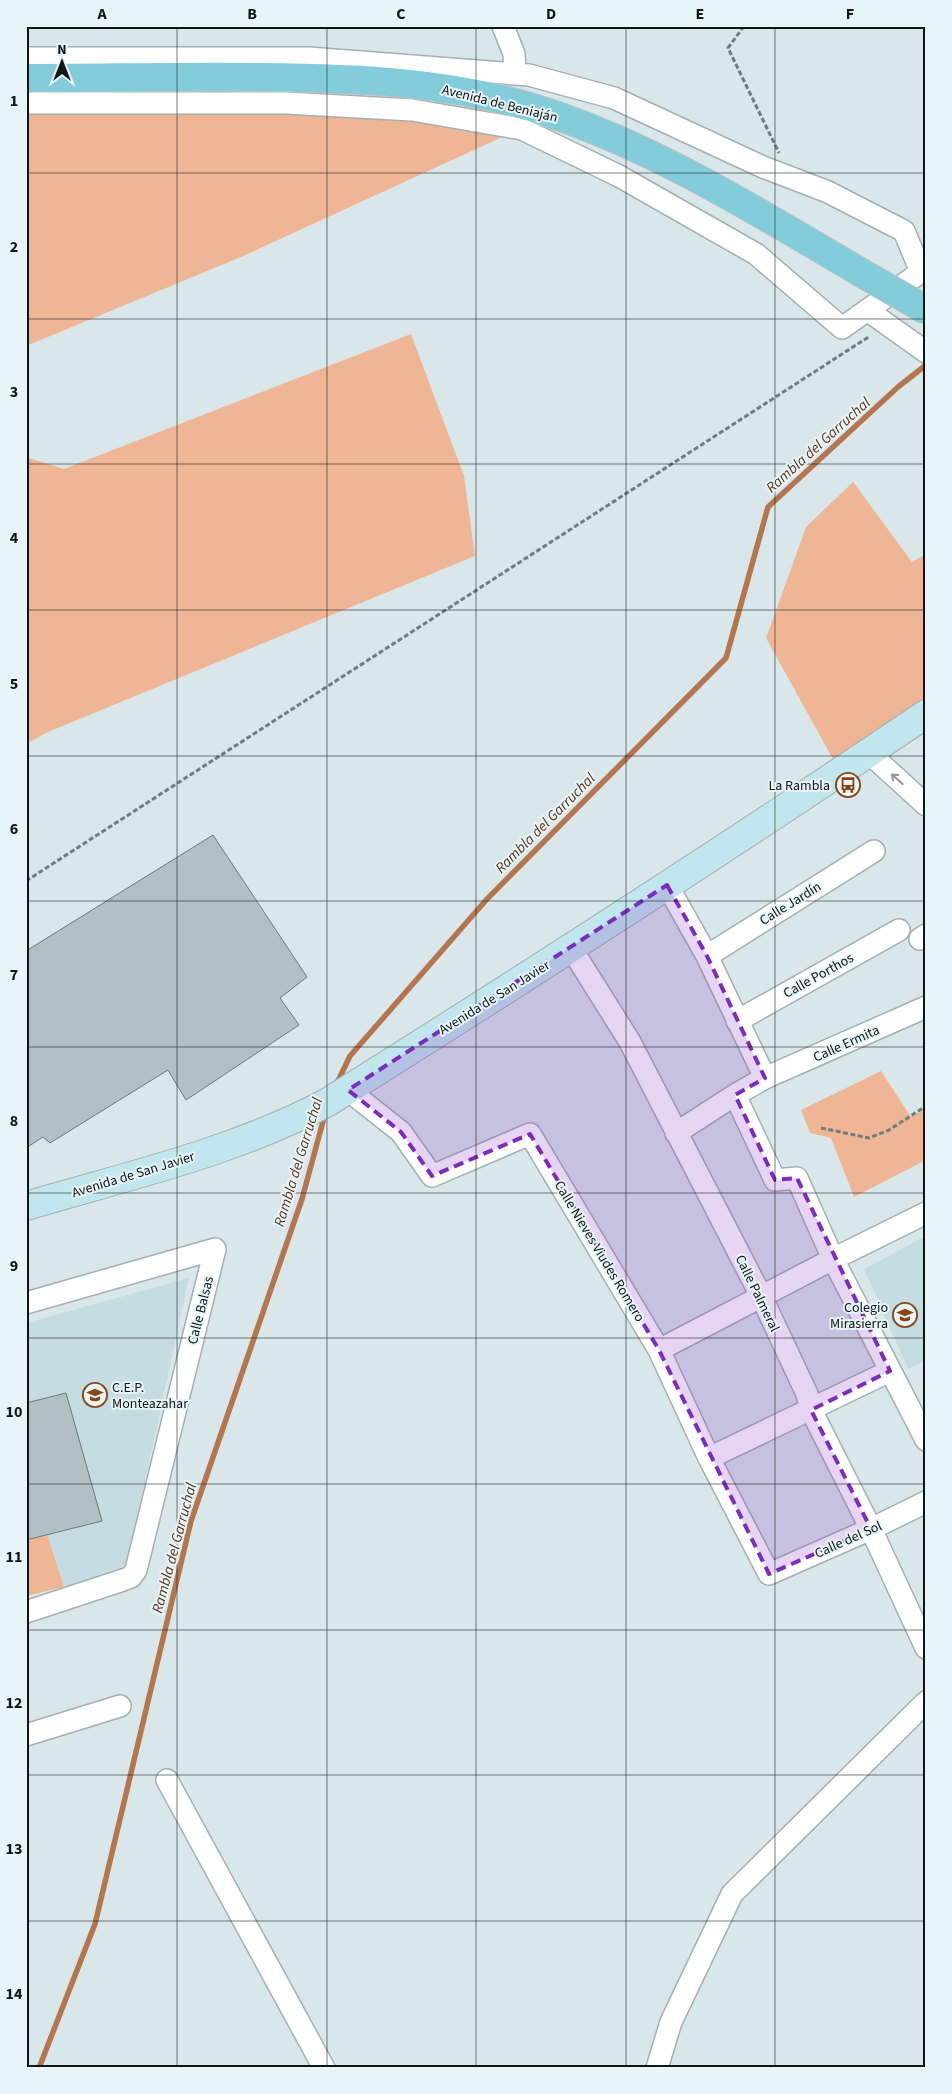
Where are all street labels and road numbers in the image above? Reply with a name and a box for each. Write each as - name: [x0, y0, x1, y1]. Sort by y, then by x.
- street label: Avenida de Beniaján: [440, 80, 560, 128]
- street label: Calle Jardín: [756, 877, 825, 931]
- street label: Calle Porthos: [780, 948, 857, 1003]
- street label: Avenida de San Javier: [435, 955, 554, 1040]
- street label: Calle Ermita: [810, 1020, 883, 1067]
- street label: Avenida de San Javier: [69, 1147, 197, 1203]
- street label: Calle Nieves Viudes Romero: [549, 1177, 649, 1326]
- street label: Calle Palmeral: [730, 1251, 785, 1336]
- street label: Calle Balsas: [183, 1274, 219, 1346]
- street label: Calle del Sol: [812, 1516, 886, 1564]

